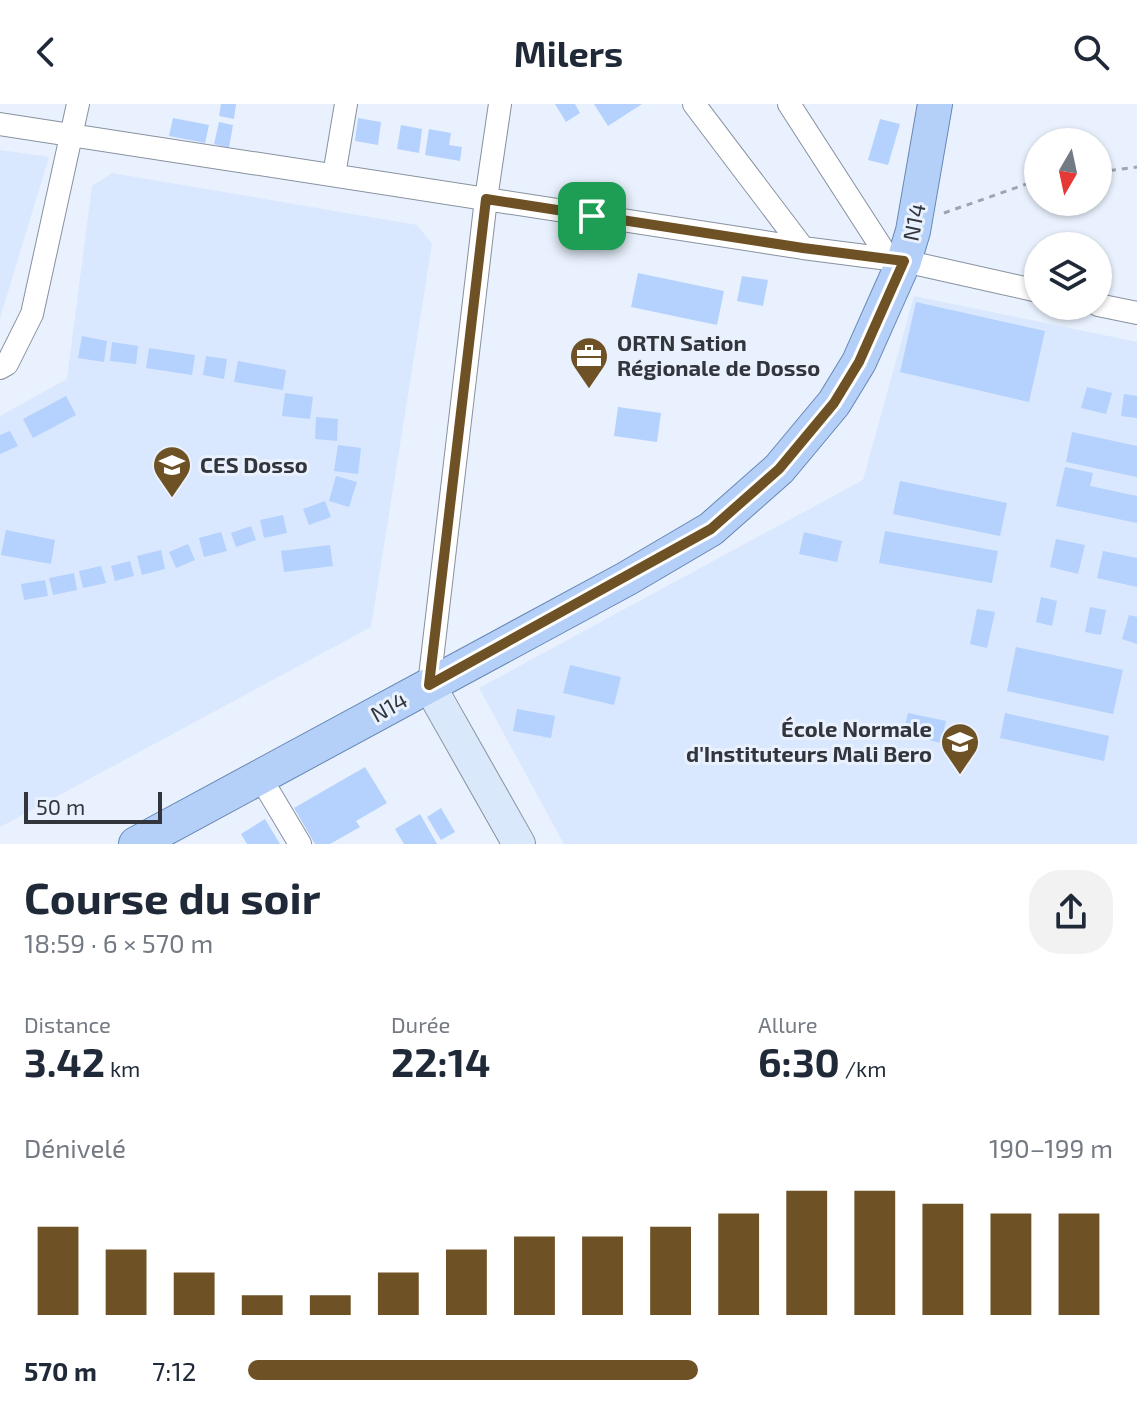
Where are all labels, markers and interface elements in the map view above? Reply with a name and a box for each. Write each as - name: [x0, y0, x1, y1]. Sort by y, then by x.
- icon: back: [24, 30, 68, 74]
- icon: search: [1069, 30, 1113, 74]
- text: Milers: [514, 31, 623, 74]
- north arrow: [1024, 128, 1112, 216]
- map controls: [1024, 128, 1112, 320]
- pin: [558, 182, 626, 250]
- icon: arrive: [570, 194, 614, 238]
- street label: N14: [896, 201, 930, 243]
- button: layers: [1024, 232, 1112, 320]
- place label: ORTN Sation Régionale de Dosso: [617, 329, 820, 380]
- office icon: ORTN Sation Régionale de Dosso: [568, 335, 610, 390]
- school or university icon: CES Dosso: [151, 444, 193, 499]
- place label: CES Dosso: [200, 451, 308, 477]
- street label: N14: [366, 686, 411, 727]
- place label: École Normale d'Instituteurs Mali Bero: [686, 715, 932, 766]
- school or university icon: École Normale d'Instituteurs Mali Bero: [939, 721, 981, 776]
- scale bar: [24, 788, 162, 824]
- text: 50 m: [36, 793, 85, 819]
- text: Course du soir: [24, 870, 321, 923]
- button: share: [1029, 870, 1113, 954]
- text: 18:59 · 6 × 570 m: [24, 927, 213, 958]
- text: Distance: [24, 1011, 111, 1037]
- text: Durée: [391, 1011, 450, 1037]
- text: Allure: [758, 1011, 818, 1037]
- text: 3.42: [24, 1037, 105, 1085]
- text: 22:14: [391, 1037, 491, 1085]
- text: 6:30: [758, 1037, 840, 1085]
- text: km: [105, 1055, 140, 1081]
- text: /km: [840, 1055, 887, 1081]
- text: Dénivelé: [24, 1132, 126, 1163]
- text: 190–199 m: [989, 1132, 1113, 1163]
- text: 570 m: [24, 1355, 97, 1386]
- text: 7:12: [152, 1355, 196, 1386]

